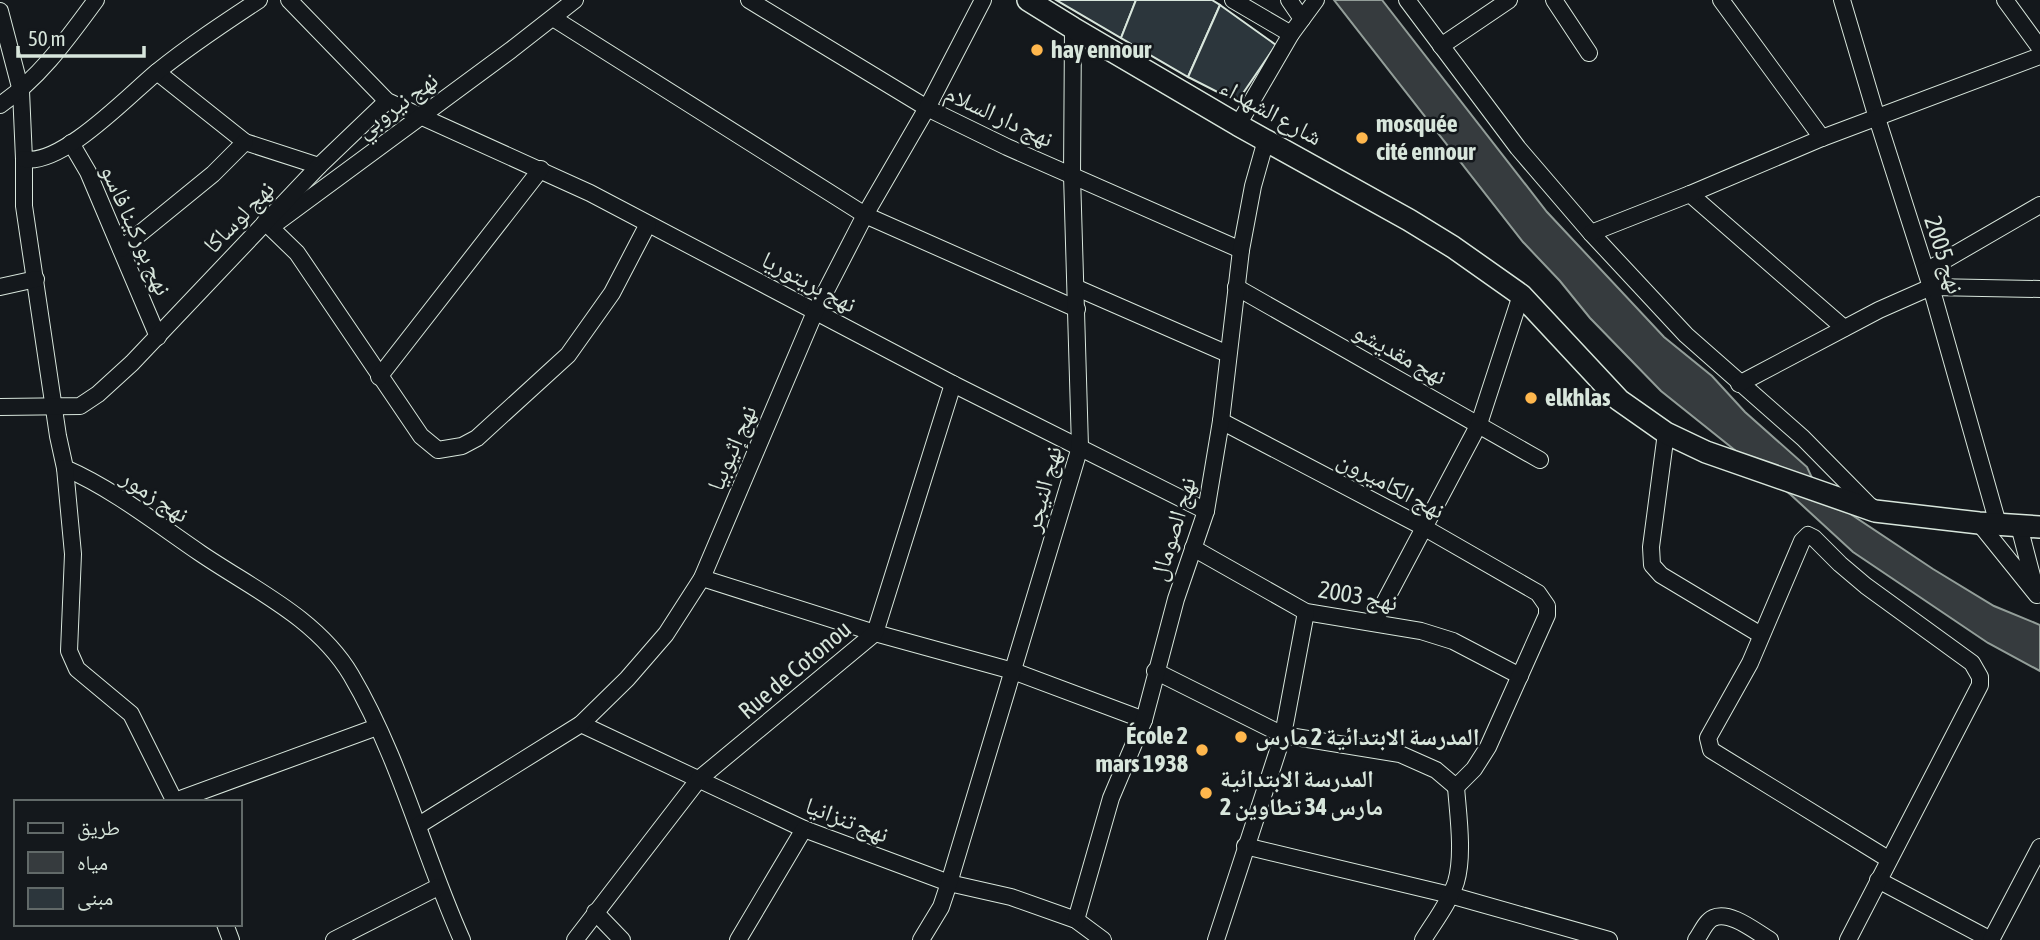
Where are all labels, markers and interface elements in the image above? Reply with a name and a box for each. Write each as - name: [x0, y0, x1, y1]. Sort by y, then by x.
- scale bar: [18, 14, 144, 58]
- text: 50 m: [28, 26, 66, 50]
- place label: hay ennour: [1051, 36, 1152, 63]
- marker: hay ennour: [1029, 42, 1045, 58]
- street label: نهج نيروبي: [351, 66, 446, 148]
- street label: شارع الشهداء: [1215, 73, 1327, 152]
- street label: نهج دار السلام: [940, 79, 1058, 155]
- place label: mosquée cité ennour: [1376, 110, 1476, 165]
- marker: mosquée cité ennour: [1354, 130, 1370, 146]
- street label: نهج بوركينا فاسو: [94, 160, 177, 300]
- street label: نهج لوساكا: [198, 175, 281, 260]
- street label: نهج 2005: [1917, 213, 1970, 298]
- street label: نهج بريتوريا: [756, 245, 861, 319]
- street label: نهج مقديشو: [1348, 317, 1451, 392]
- place label: elkhlas: [1545, 384, 1611, 411]
- marker: elkhlas: [1523, 390, 1539, 406]
- street label: نهج إثيوبيا: [701, 401, 764, 495]
- street label: نهج النيجر: [1018, 443, 1069, 536]
- street label: نهج الكاميرون: [1332, 445, 1449, 526]
- street label: نهج زمور: [114, 463, 194, 530]
- street label: نهج الصومال: [1144, 474, 1203, 585]
- street label: نهج 2003: [1316, 575, 1400, 618]
- street label: Rue de Cotonou: [733, 615, 856, 724]
- place label: École 2 mars 1938: [1096, 722, 1188, 777]
- place label: المدرسة الابتدائية 2 مارس: [1255, 723, 1480, 751]
- marker: المدرسة الابتدائية 2 مارس: [1233, 729, 1249, 745]
- marker: École 2 mars 1938: [1194, 742, 1210, 758]
- place label: المدرسة الابتدائية 2 مارس 34 تطاوين: [1220, 765, 1383, 821]
- marker: المدرسة الابتدائية 2 مارس 34 تطاوين: [1198, 785, 1214, 801]
- street label: نهج تنزانيا: [801, 791, 893, 850]
- legend: [14, 800, 242, 926]
- text: طريق: [77, 815, 120, 841]
- text: مياه: [77, 850, 108, 874]
- text: مبنى: [77, 885, 113, 911]

